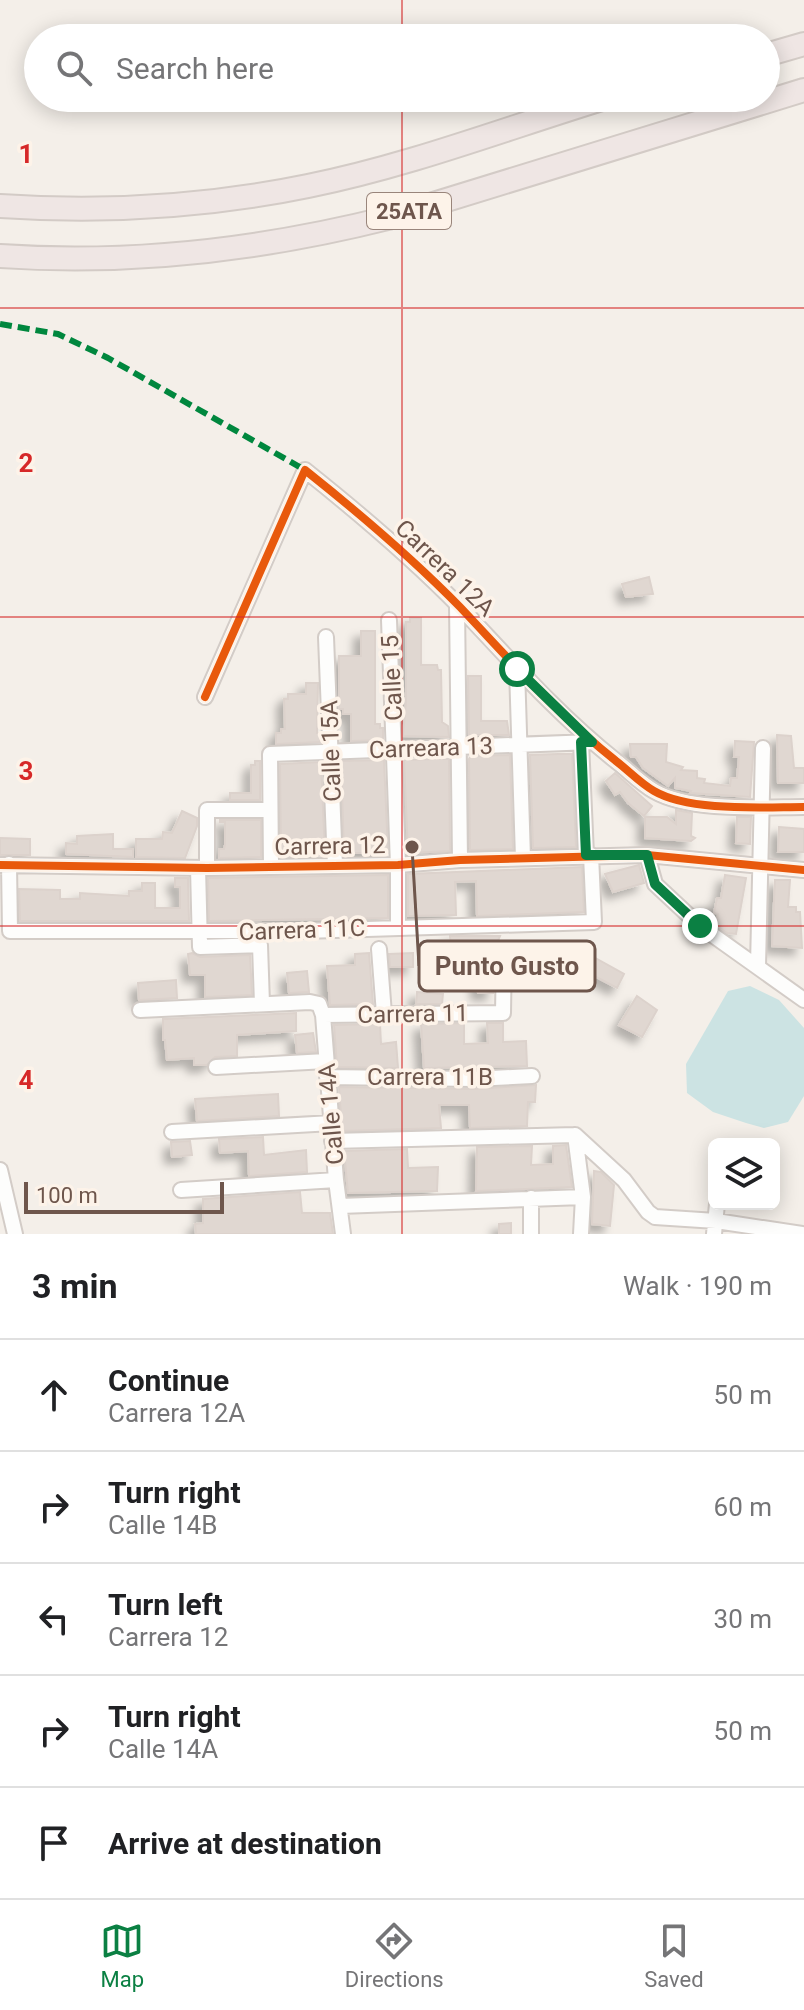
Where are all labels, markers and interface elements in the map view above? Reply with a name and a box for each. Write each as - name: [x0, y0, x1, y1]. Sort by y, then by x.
- search box: [24, 24, 780, 112]
- icon: search: [52, 46, 96, 90]
- text: Search here: [116, 51, 274, 86]
- text: 1: [19, 139, 33, 169]
- road number: 25ATA: [367, 193, 451, 229]
- text: 2: [19, 448, 33, 478]
- street label: Carrera 12A: [390, 514, 501, 622]
- street label: Calle 15: [376, 634, 408, 722]
- route start: [499, 651, 535, 687]
- street label: Calle 15A: [315, 699, 347, 802]
- street label: Carreara 13: [368, 732, 494, 764]
- text: 3: [19, 756, 33, 786]
- street label: Carrera 12: [274, 831, 386, 861]
- route end: [682, 908, 718, 944]
- street label: Carrera 11C: [238, 914, 366, 946]
- callout: Punto Gusto: [419, 941, 595, 991]
- text: Punto Gusto: [435, 951, 579, 981]
- street label: Carrera 11: [357, 999, 469, 1029]
- street label: Calle 14A: [313, 1062, 349, 1166]
- street label: Carrera 11B: [367, 1063, 493, 1091]
- text: 4: [19, 1065, 34, 1095]
- map controls: [708, 1138, 780, 1210]
- button: layers: [708, 1138, 780, 1210]
- scale bar: [24, 1178, 224, 1214]
- text: 100 m: [36, 1183, 98, 1208]
- text: 3 min: [32, 1266, 117, 1306]
- text: Walk · 190 m: [623, 1271, 772, 1301]
- text: Continue: [108, 1363, 229, 1398]
- icon: ahead: [32, 1373, 76, 1417]
- text: 50 m: [714, 1380, 772, 1410]
- text: Carrera 12A: [108, 1398, 245, 1428]
- text: Turn right: [108, 1475, 241, 1510]
- icon: right: [32, 1485, 76, 1529]
- text: 60 m: [714, 1492, 772, 1522]
- text: Calle 14B: [108, 1510, 217, 1540]
- text: Turn left: [108, 1587, 223, 1622]
- icon: left: [32, 1597, 76, 1641]
- text: 30 m: [714, 1604, 772, 1634]
- text: Carrera 12: [108, 1622, 228, 1652]
- text: Turn right: [108, 1699, 241, 1734]
- icon: right: [32, 1709, 76, 1753]
- text: 50 m: [714, 1716, 772, 1746]
- text: Calle 14A: [108, 1734, 218, 1764]
- icon: arrive: [32, 1821, 76, 1865]
- text: Arrive at destination: [108, 1826, 382, 1861]
- tab: Map: [100, 1919, 144, 1992]
- tab: Directions: [345, 1919, 444, 1992]
- tab: Saved: [644, 1919, 704, 1992]

